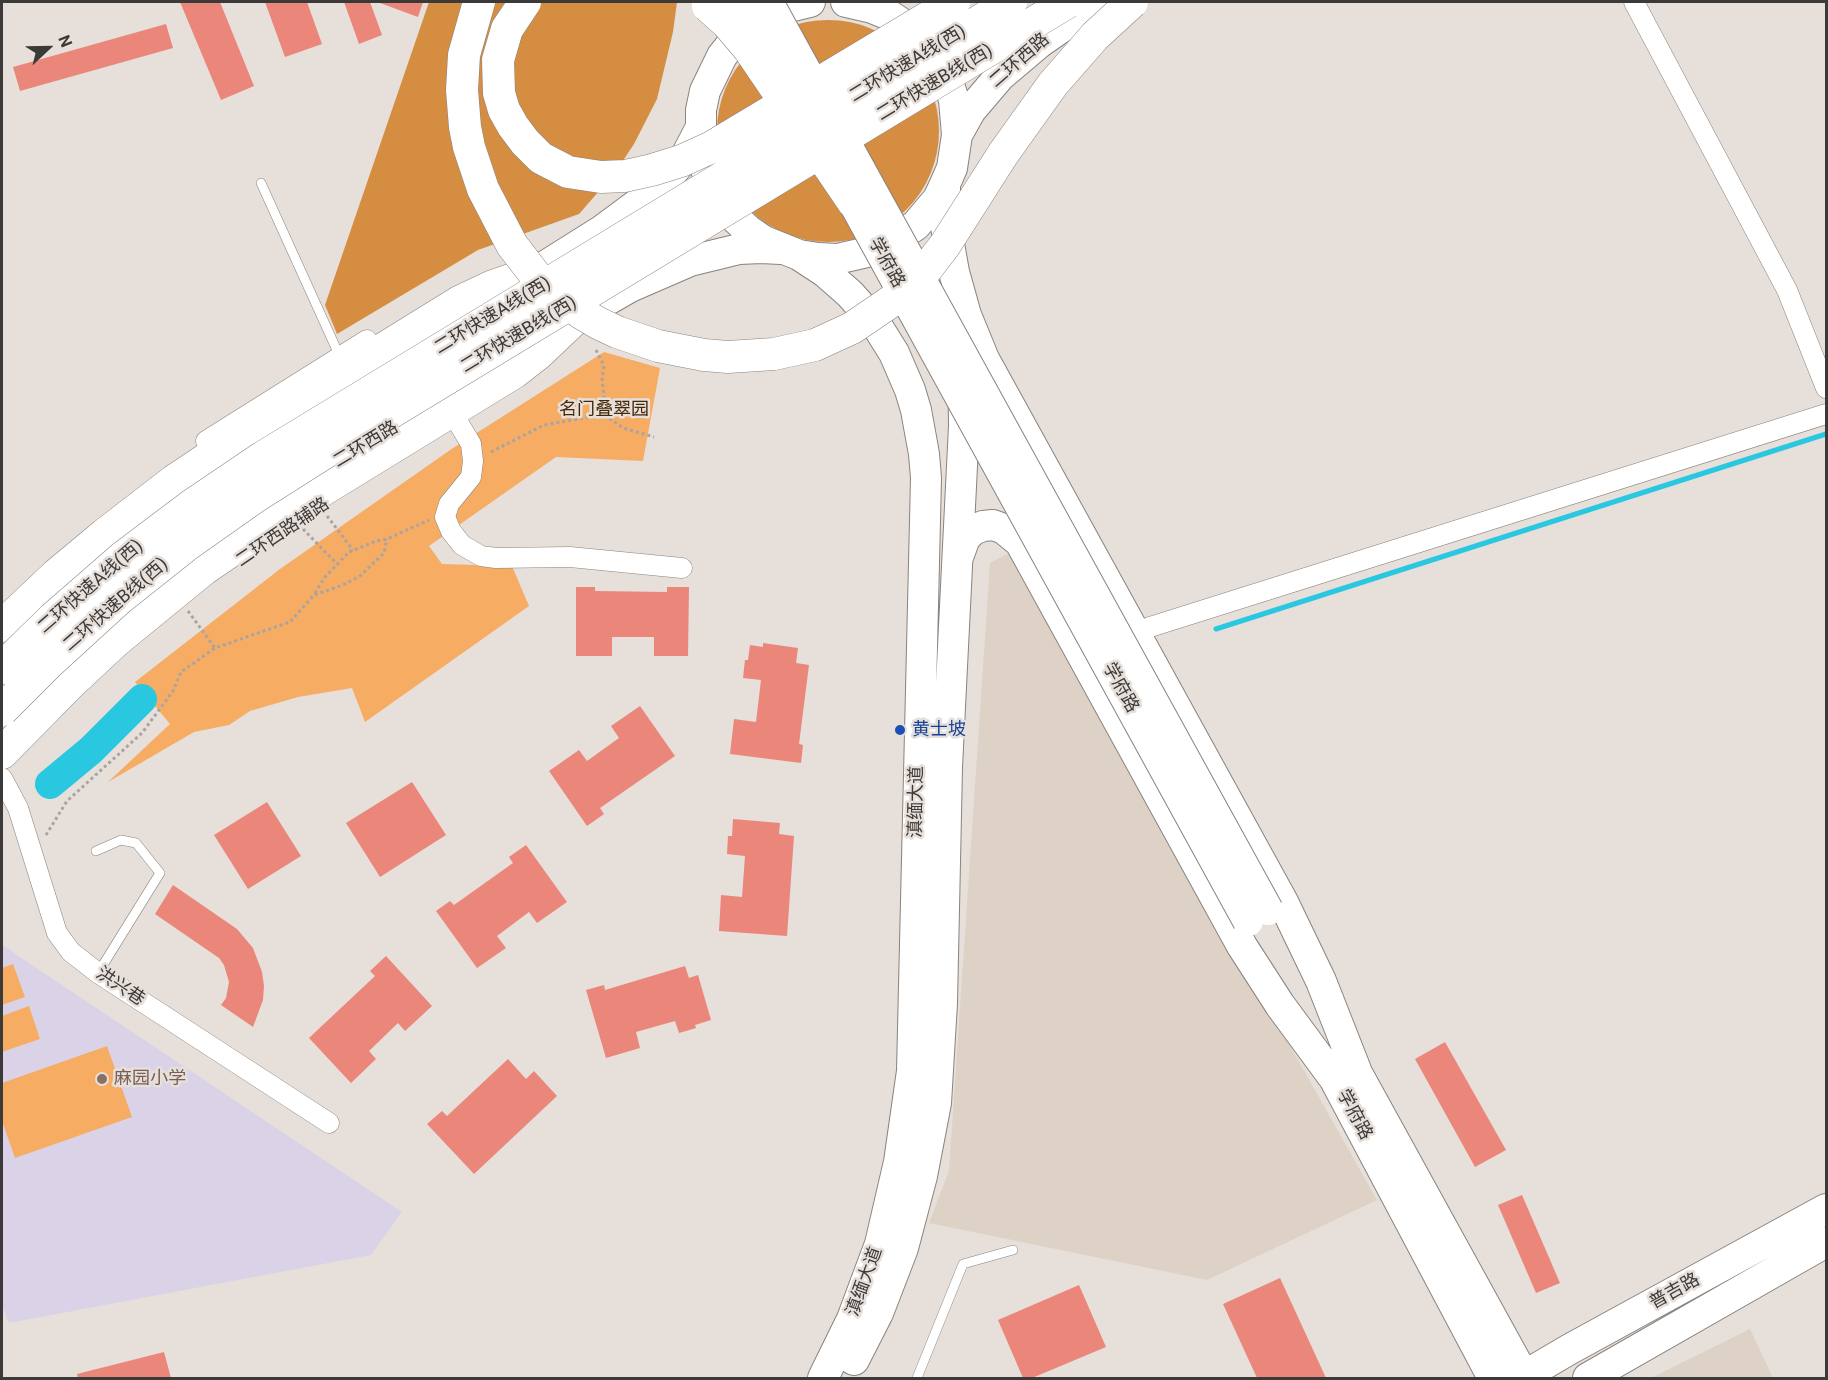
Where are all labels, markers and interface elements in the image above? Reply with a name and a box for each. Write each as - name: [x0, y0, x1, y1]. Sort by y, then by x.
- north arrow: [18, 18, 78, 78]
- street label: 二环快速A线(西): [846, 21, 970, 107]
- street label: 二环西路: [986, 29, 1054, 93]
- text: N: [54, 32, 76, 50]
- street label: 二环快速B线(西): [873, 40, 997, 126]
- street label: 学府路: [863, 234, 909, 292]
- street label: 二环快速A线(西): [431, 273, 555, 359]
- street label: 二环快速B线(西): [457, 292, 581, 378]
- park label: 名门叠翠园: [559, 399, 649, 421]
- street label: 二环西路: [330, 417, 402, 473]
- street label: 二环西路辅路: [232, 494, 334, 572]
- street label: 二环快速A线(西): [34, 535, 148, 639]
- street label: 二环快速B线(西): [59, 554, 173, 656]
- street label: 学府路: [1097, 659, 1143, 717]
- place label: 黄士坡: [912, 719, 966, 741]
- marker: 黄士坡: [893, 723, 907, 737]
- street label: 滇缅大道: [906, 766, 928, 838]
- street label: 洪兴巷: [92, 963, 148, 1011]
- place label: 麻园小学: [114, 1068, 186, 1090]
- marker: 麻园小学: [95, 1072, 109, 1086]
- street label: 学府路: [1332, 1086, 1376, 1144]
- street label: 滇缅大道: [843, 1244, 887, 1320]
- street label: 普吉路: [1646, 1269, 1704, 1315]

